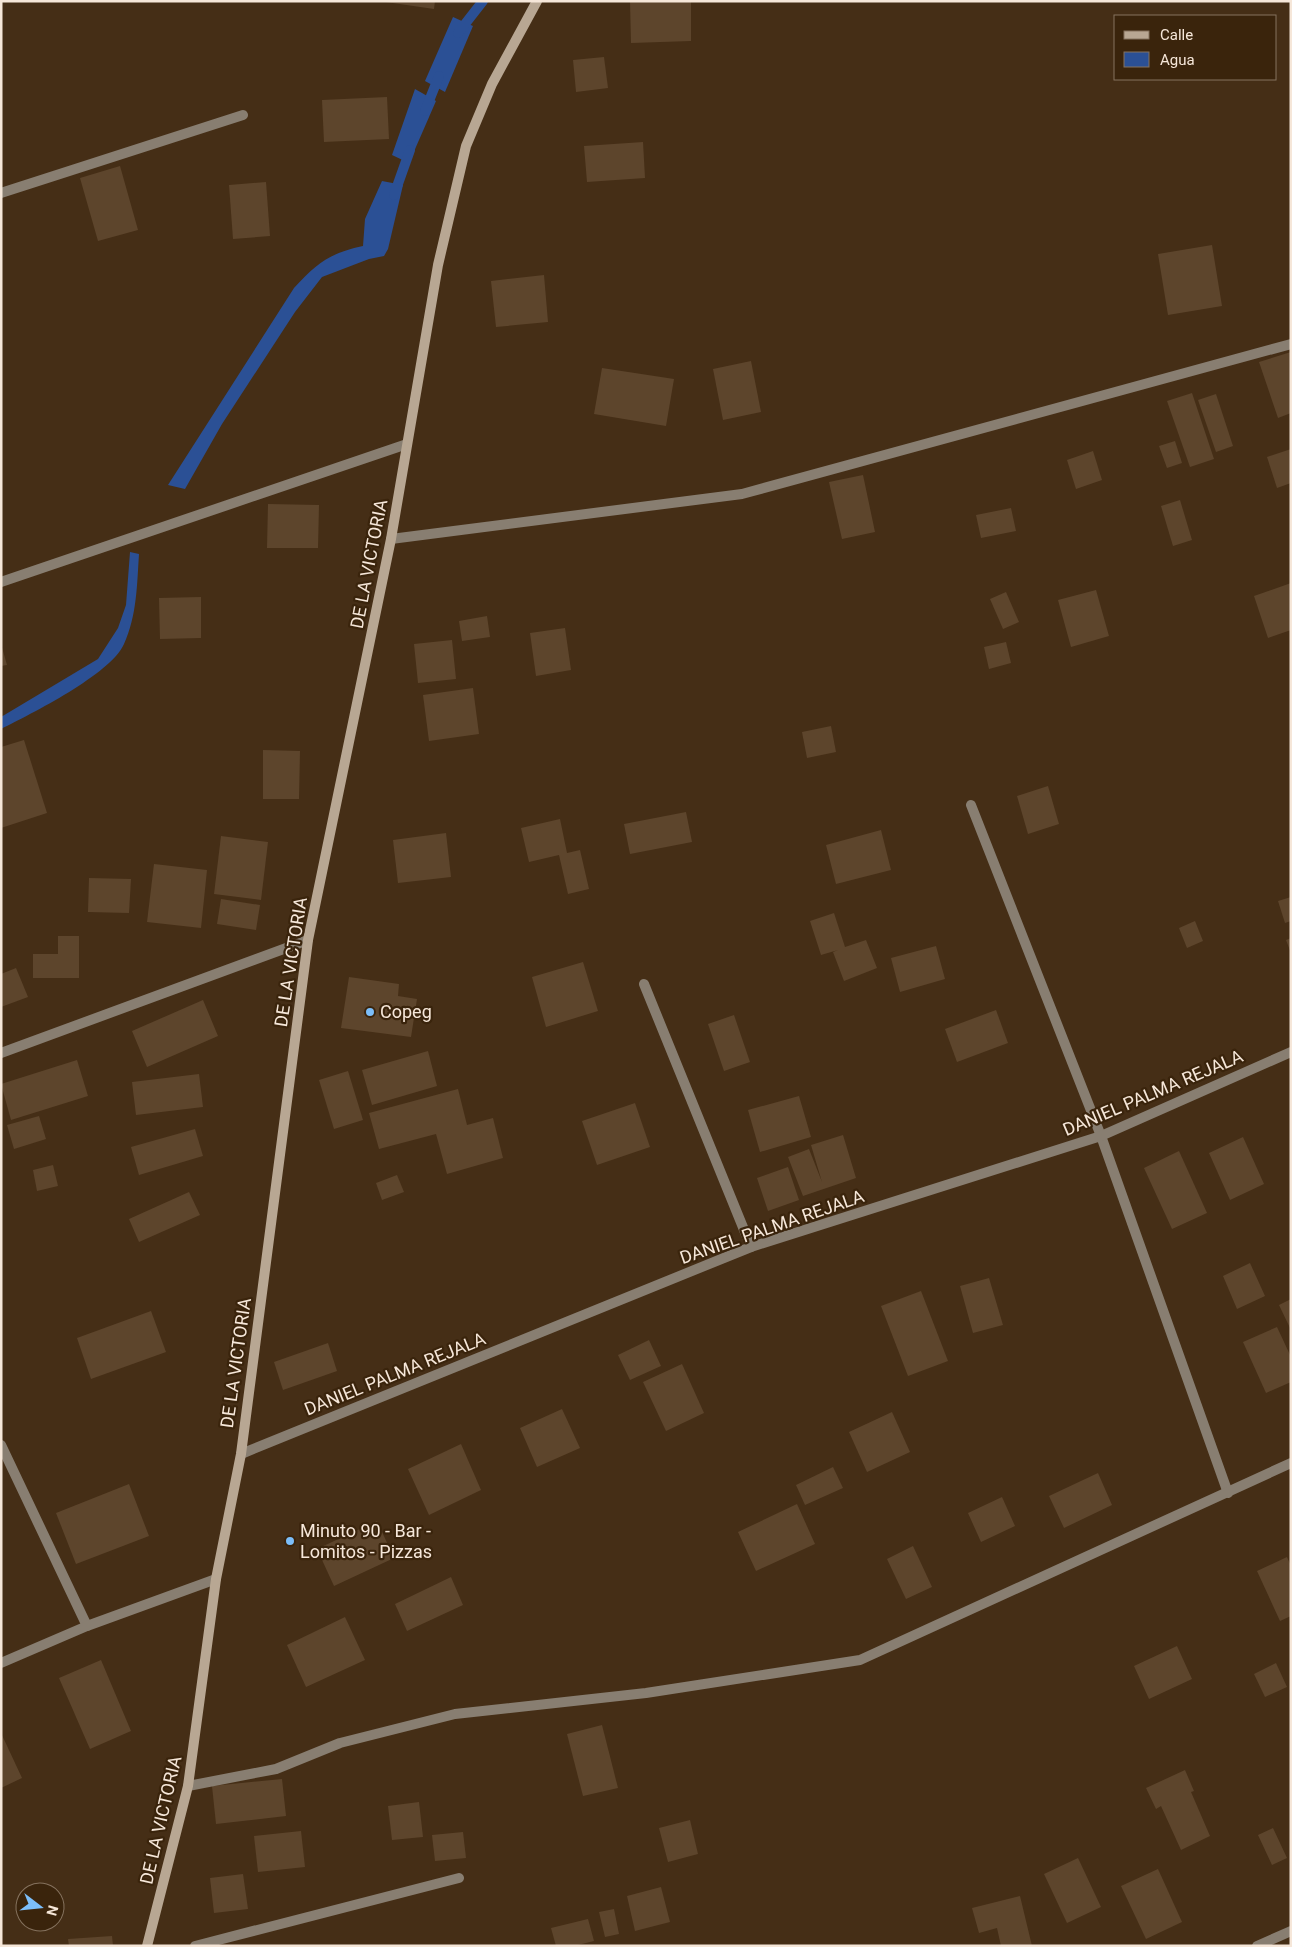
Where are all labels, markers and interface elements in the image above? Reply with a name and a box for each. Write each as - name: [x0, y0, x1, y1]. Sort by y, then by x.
- legend: [1114, 15, 1277, 80]
- text: Calle: [1160, 26, 1193, 44]
- text: Agua: [1160, 51, 1195, 69]
- street label: DE LA VICTORIA: [346, 497, 391, 630]
- street label: DE LA VICTORIA: [270, 895, 311, 1028]
- place label: Copeg: [380, 1001, 432, 1022]
- marker: Copeg: [364, 1006, 376, 1018]
- street label: DANIEL PALMA REJALA: [1060, 1045, 1246, 1140]
- street label: DANIEL PALMA REJALA: [677, 1185, 867, 1268]
- street label: DE LA VICTORIA: [216, 1296, 255, 1429]
- street label: DANIEL PALMA REJALA: [301, 1327, 489, 1420]
- place label: Minuto 90 - Bar - Lomitos - Pizzas: [300, 1520, 432, 1562]
- marker: Minuto 90 - Bar - Lomitos - Pizzas: [284, 1535, 296, 1547]
- street label: DE LA VICTORIA: [136, 1753, 186, 1886]
- north arrow: [15, 1882, 65, 1932]
- text: N: [43, 1904, 62, 1918]

